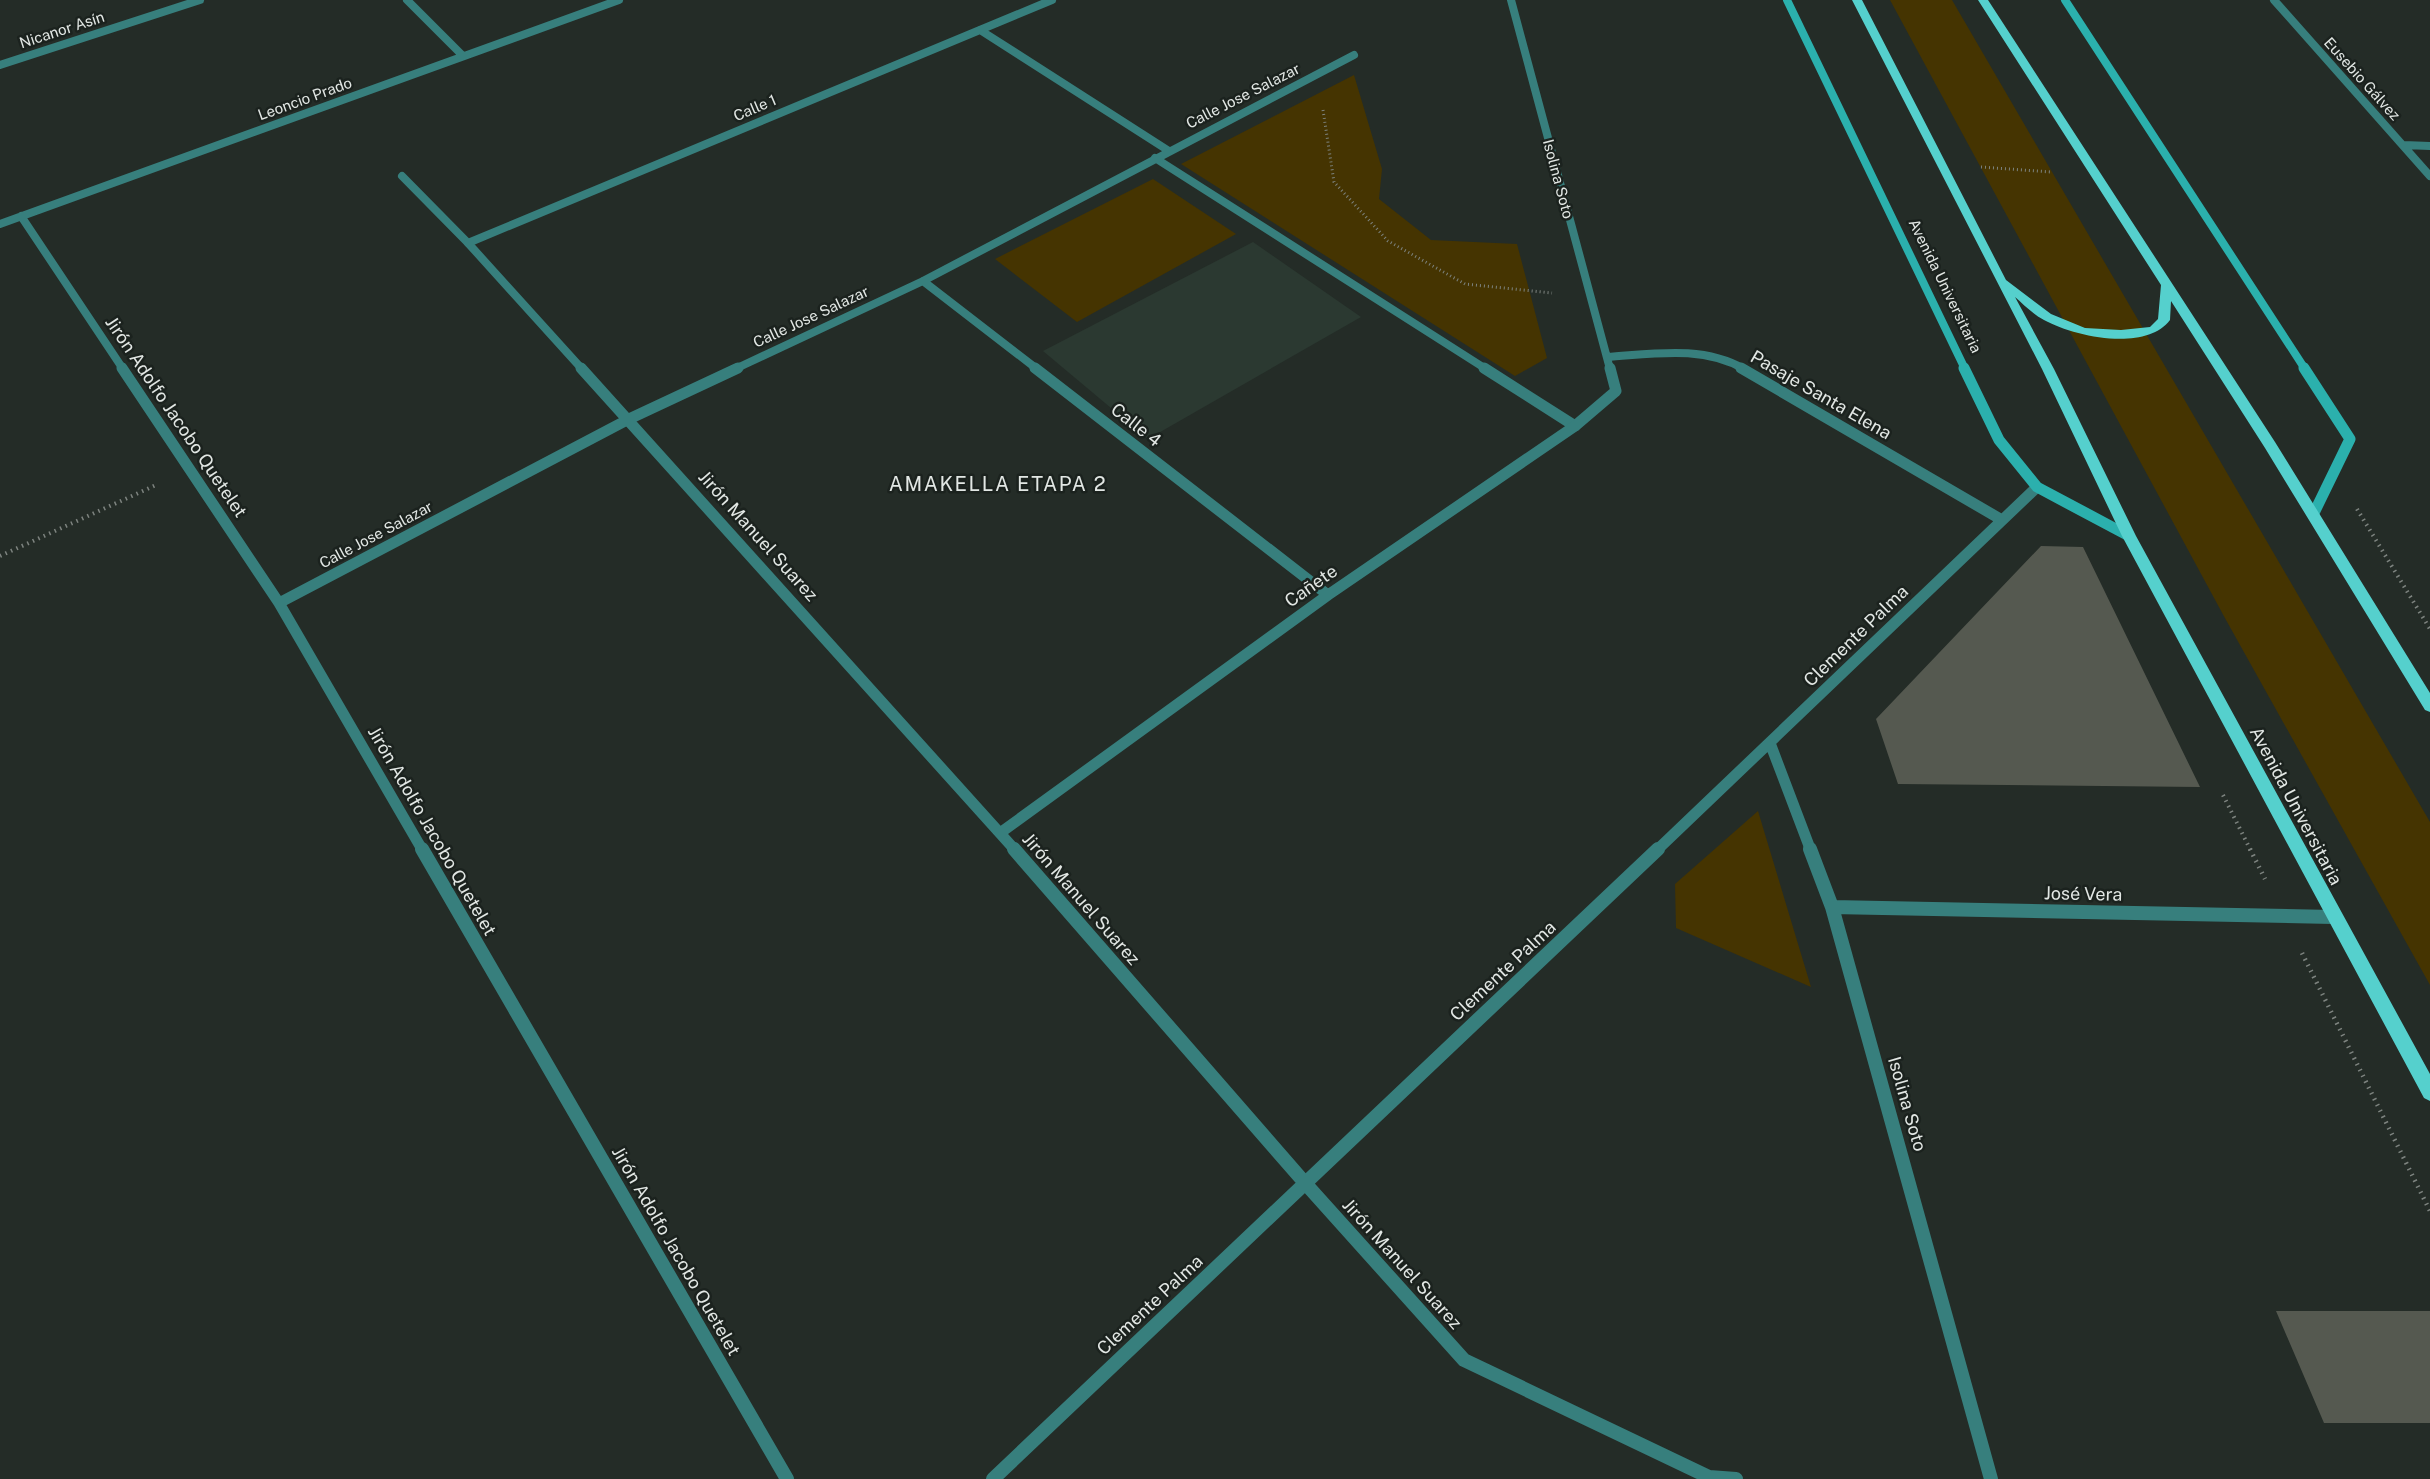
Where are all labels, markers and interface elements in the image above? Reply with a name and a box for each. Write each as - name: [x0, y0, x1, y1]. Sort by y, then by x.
- street label: Nicanor Asín: [17, 8, 107, 51]
- street label: Eusebio Gálvez: [2321, 34, 2404, 123]
- street label: Calle Jose Salazar: [1183, 59, 1303, 132]
- street label: Leoncio Prado: [256, 74, 354, 123]
- street label: Calle 1: [731, 91, 779, 124]
- street label: Isolina Soto: [1540, 137, 1577, 220]
- street label: Avenida Universitaria: [1906, 216, 1985, 355]
- street label: Calle Jose Salazar: [750, 282, 871, 351]
- street label: Jirón Adolfo Jacobo Quetelet: [101, 312, 252, 521]
- street label: Pasaje Santa Elena: [1747, 346, 1895, 443]
- street label: Calle 4: [1107, 398, 1166, 451]
- street label: Jirón Manuel Suarez: [694, 466, 822, 605]
- district label: AMAKELLA ETAPA 2: [889, 472, 1107, 496]
- street label: Calle Jose Salazar: [316, 498, 435, 572]
- street label: Cañete: [1280, 560, 1341, 611]
- street label: Clemente Palma: [1799, 581, 1912, 691]
- street label: Jirón Adolfo Jacobo Quetelet: [364, 723, 501, 939]
- street label: Avenida Universitaria: [2246, 723, 2347, 888]
- street label: Jirón Manuel Suarez: [1018, 828, 1144, 969]
- street label: José Vera: [2044, 882, 2122, 905]
- street label: Clemente Palma: [1446, 916, 1560, 1025]
- street label: Isolina Soto: [1884, 1054, 1931, 1154]
- street label: Jirón Adolfo Jacobo Quetelet: [608, 1143, 745, 1359]
- street label: Jirón Manuel Suarez: [1338, 1194, 1466, 1333]
- street label: Clemente Palma: [1093, 1250, 1207, 1359]

